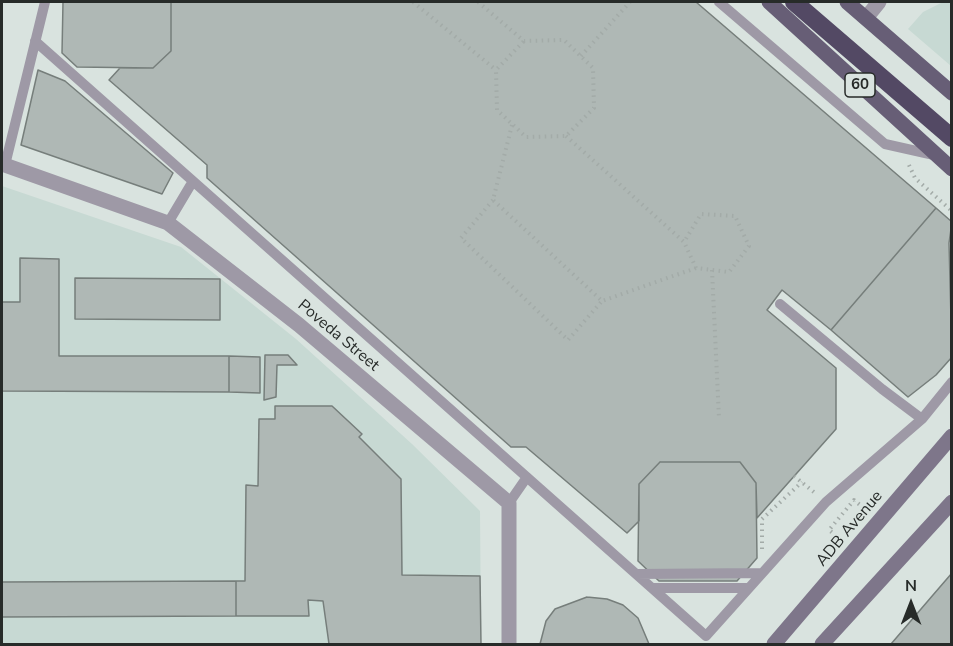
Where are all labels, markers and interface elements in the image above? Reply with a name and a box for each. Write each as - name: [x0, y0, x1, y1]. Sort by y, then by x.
- road number: 60: [845, 73, 875, 97]
- street label: Poveda Street: [293, 296, 383, 376]
- street label: ADB Avenue: [813, 487, 887, 571]
- north arrow: [881, 574, 941, 634]
- text: N: [905, 575, 917, 597]

